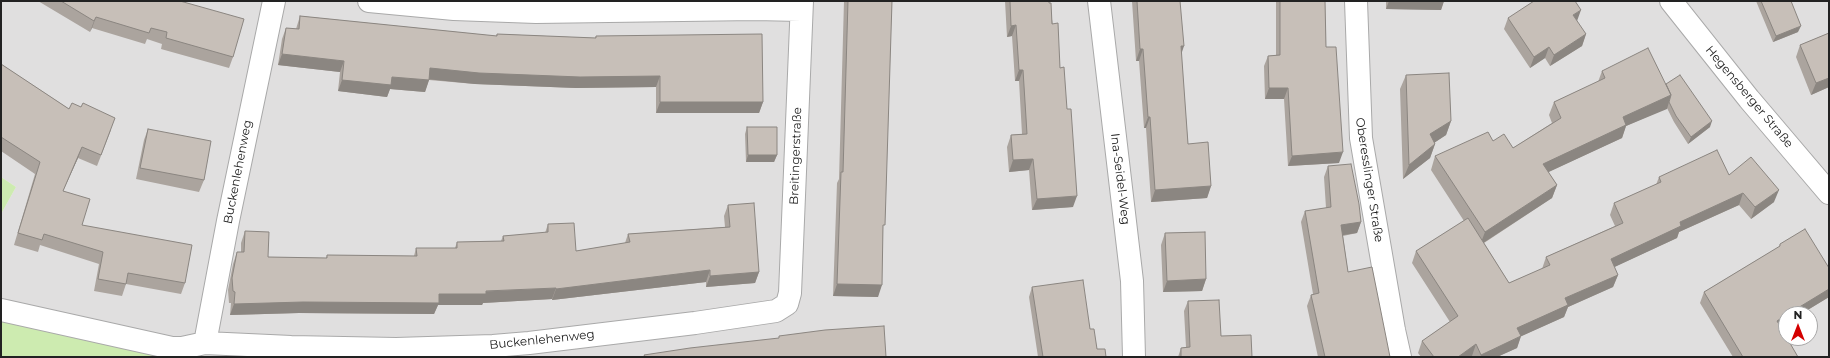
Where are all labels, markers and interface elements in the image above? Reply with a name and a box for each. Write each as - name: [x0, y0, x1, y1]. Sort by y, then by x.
- street label: Hegensberger Straße: [1702, 43, 1796, 151]
- street label: Breitingerstraße: [787, 107, 805, 205]
- street label: Oberesslinger Straße: [1352, 117, 1386, 243]
- street label: Buckenlehenweg: [221, 119, 255, 225]
- street label: Ina-Seidel-Weg: [1107, 132, 1133, 226]
- north arrow: [1778, 306, 1818, 346]
- text: N: [1794, 308, 1802, 322]
- street label: Buckenlehenweg: [489, 327, 595, 353]

